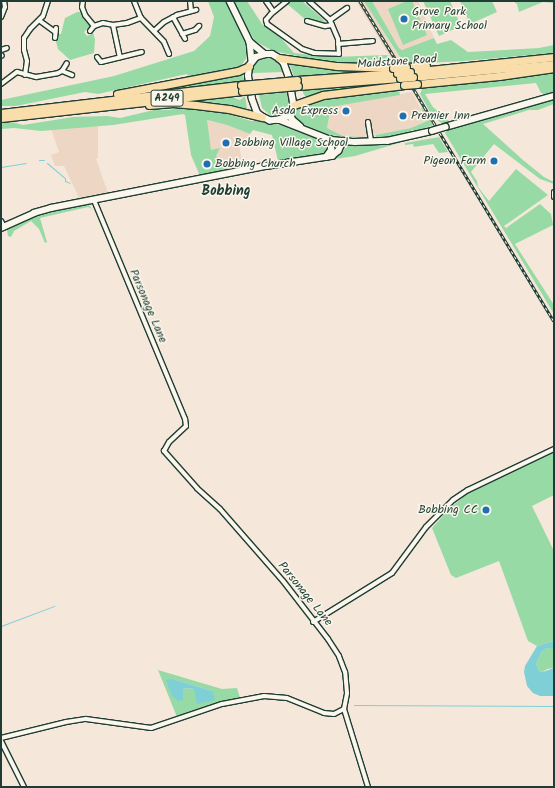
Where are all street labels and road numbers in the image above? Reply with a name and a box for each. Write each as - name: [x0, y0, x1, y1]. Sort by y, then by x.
- street label: Maidstone Road: [357, 52, 437, 72]
- road number: A249: [150, 89, 184, 107]
- street label: Parsonage Lane: [126, 267, 170, 345]
- street label: Parsonage Lane: [275, 559, 335, 629]

